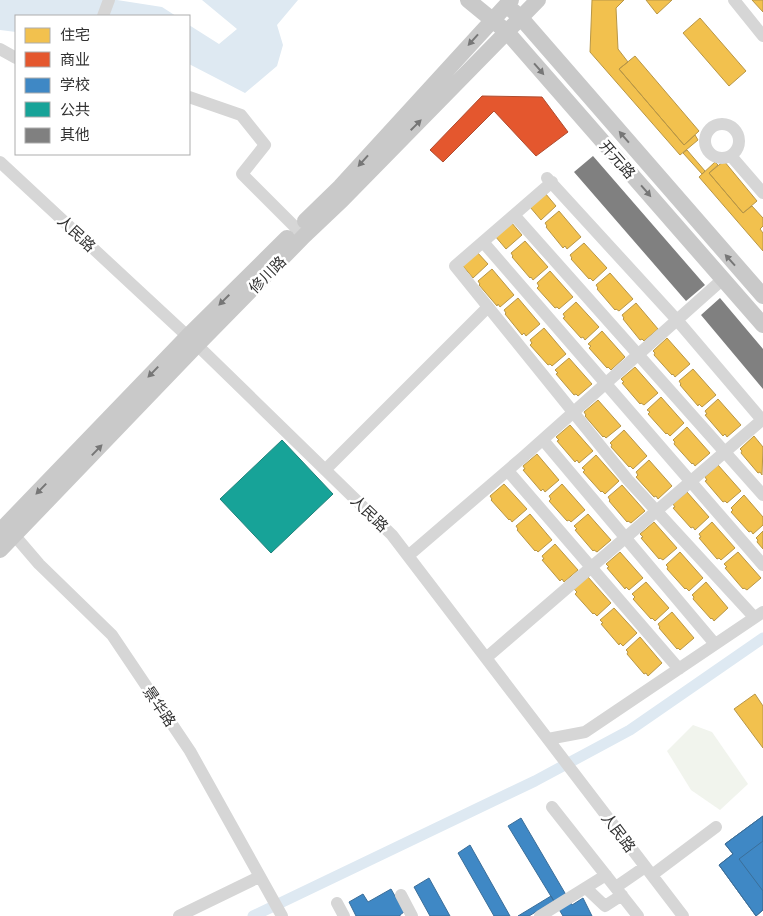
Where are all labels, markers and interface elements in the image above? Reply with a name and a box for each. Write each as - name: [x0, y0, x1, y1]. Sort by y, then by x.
- legend: [15, 15, 190, 155]
- text: 住宅: [60, 25, 90, 43]
- one-way arrow: [467, 34, 478, 47]
- text: 商业: [60, 50, 90, 68]
- one-way arrow: [533, 63, 544, 75]
- text: 学校: [60, 75, 90, 93]
- text: 公共: [60, 100, 90, 118]
- one-way arrow: [410, 119, 422, 131]
- text: 其他: [60, 125, 90, 143]
- one-way arrow: [618, 131, 629, 144]
- street label: 开元路: [596, 136, 640, 182]
- one-way arrow: [357, 154, 369, 166]
- one-way arrow: [640, 185, 652, 197]
- street label: 人民路: [54, 211, 100, 255]
- street label: 修川路: [245, 252, 289, 296]
- one-way arrow: [724, 254, 736, 266]
- one-way arrow: [218, 294, 230, 306]
- one-way arrow: [148, 365, 160, 377]
- one-way arrow: [91, 444, 103, 456]
- one-way arrow: [35, 482, 47, 494]
- street label: 人民路: [348, 491, 392, 535]
- street label: 景华路: [140, 682, 180, 730]
- street label: 人民路: [598, 809, 640, 855]

